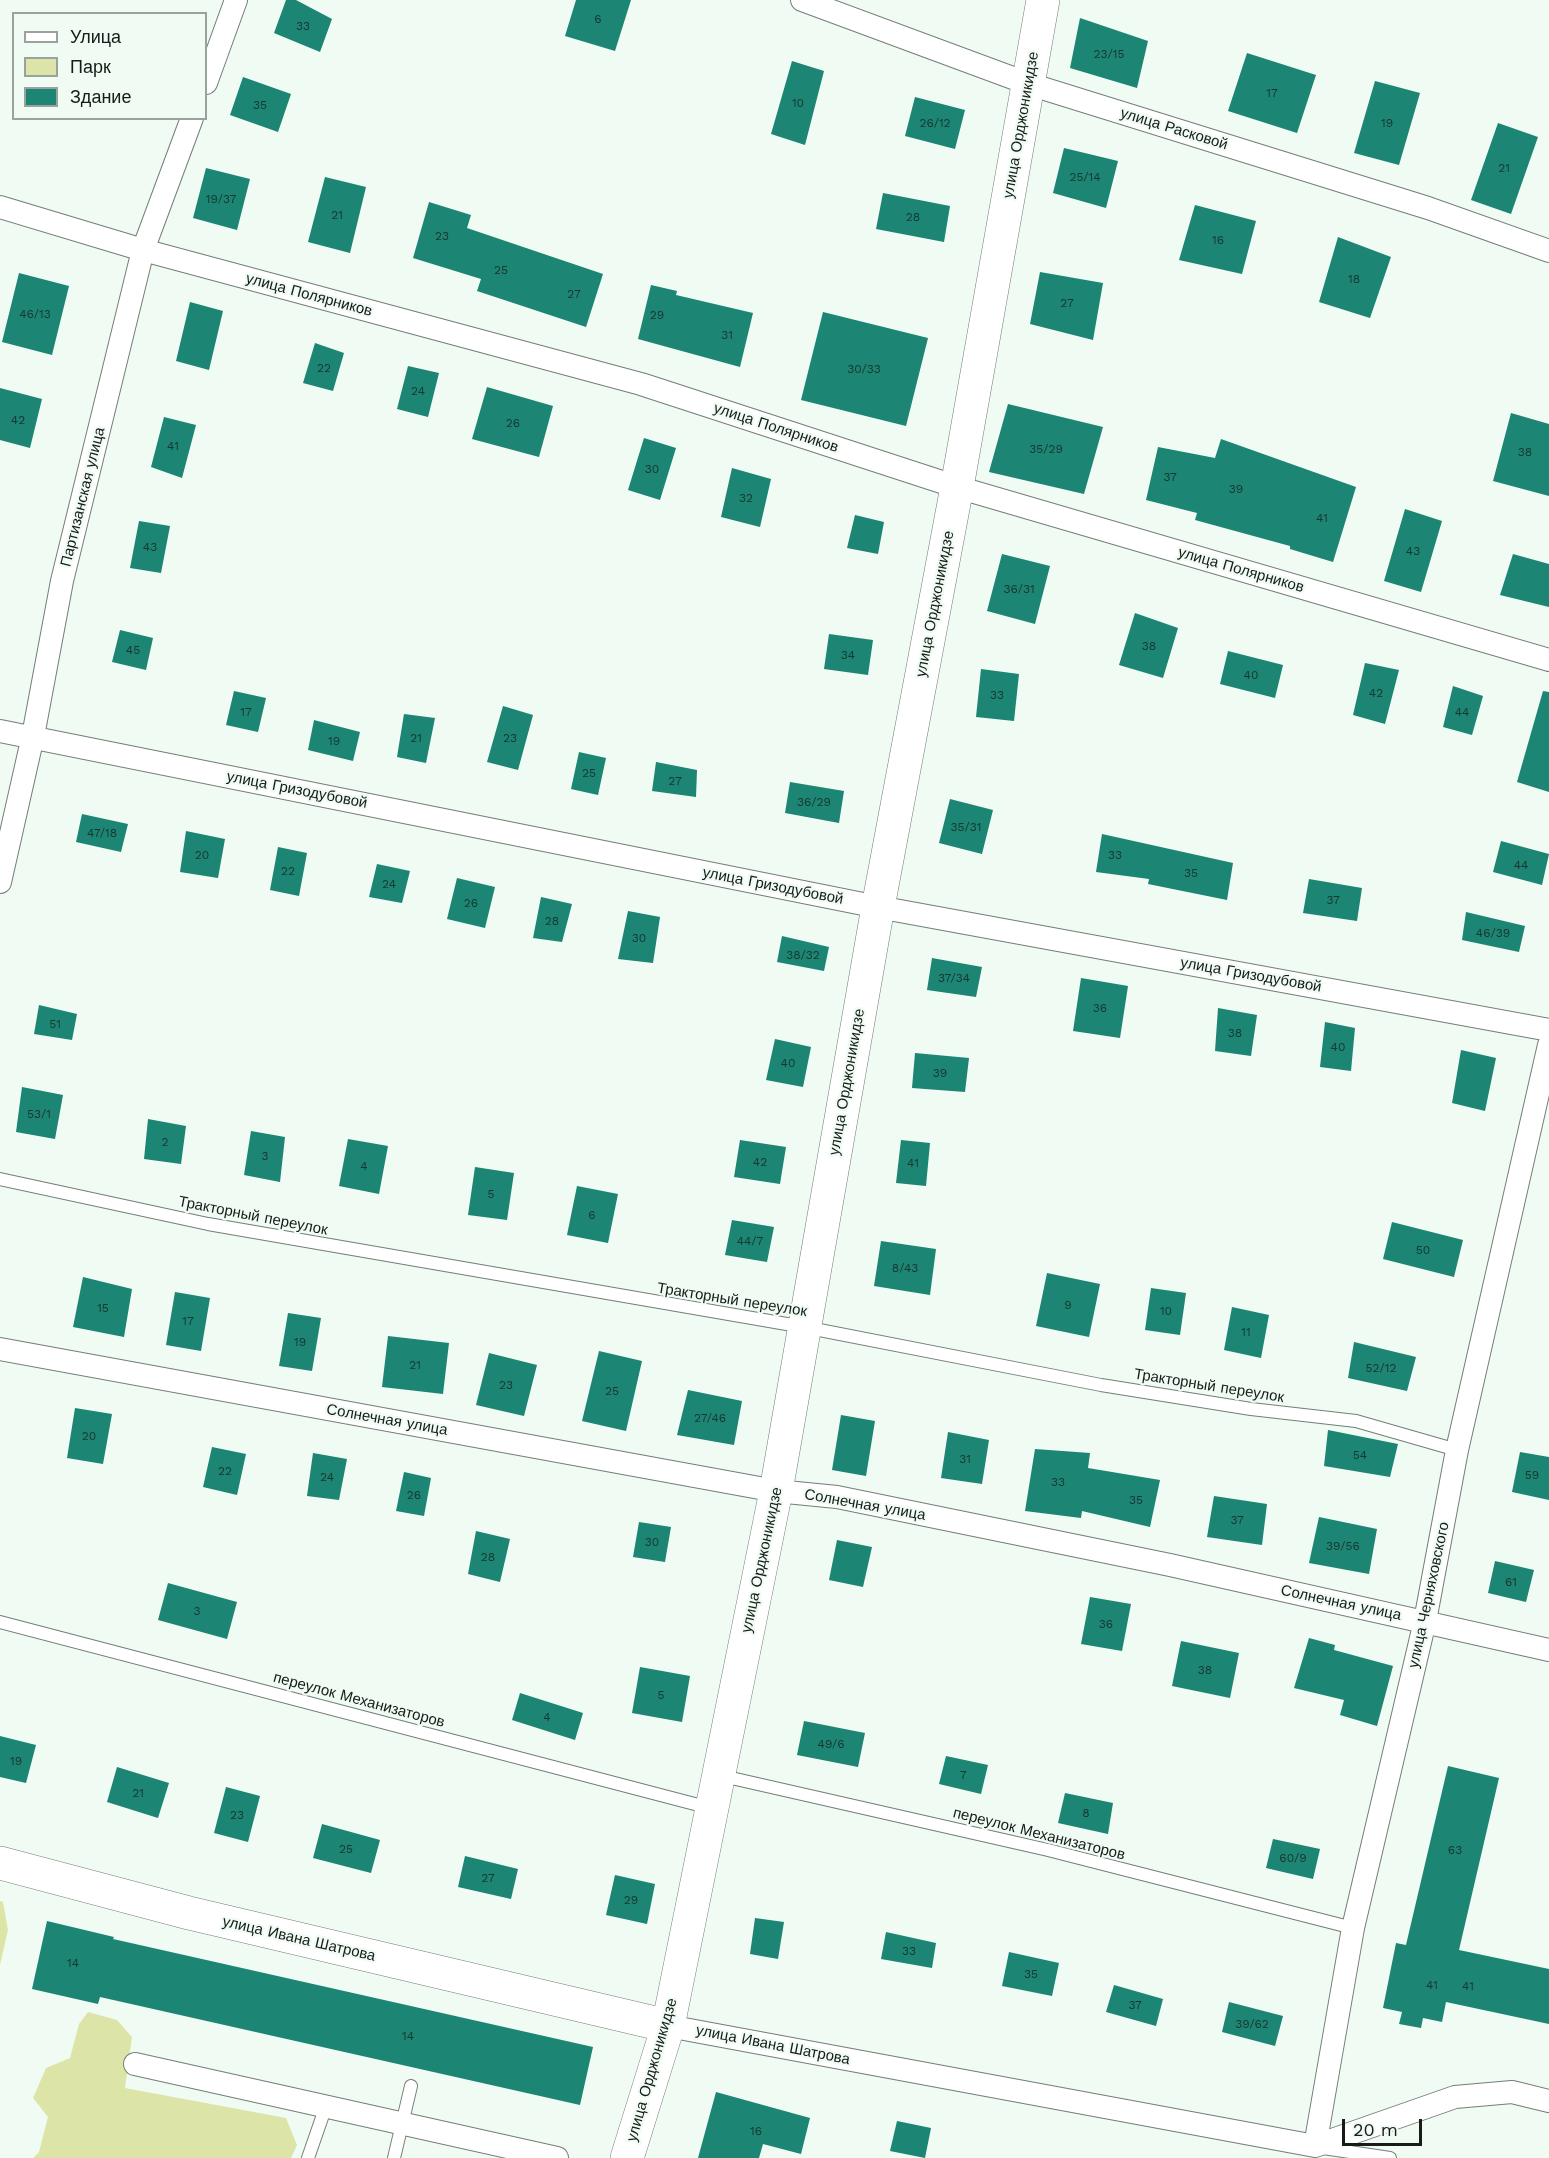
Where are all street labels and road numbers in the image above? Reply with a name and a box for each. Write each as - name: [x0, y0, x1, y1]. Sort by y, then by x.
- street label: улица Орджоникидзе: [999, 50, 1043, 200]
- street label: улица Расковой: [1118, 104, 1230, 154]
- street label: улица Полярников: [244, 269, 374, 321]
- street label: улица Полярников: [711, 399, 841, 457]
- street label: Партизанская улица: [57, 425, 109, 569]
- street label: улица Орджоникидзе: [912, 529, 958, 679]
- street label: улица Полярников: [1176, 543, 1306, 597]
- street label: улица Гризодубовой: [225, 768, 369, 812]
- street label: улица Гризодубовой: [701, 864, 845, 908]
- street label: улица Гризодубовой: [1179, 954, 1323, 996]
- street label: улица Орджоникидзе: [825, 1007, 869, 1157]
- street label: Тракторный переулок: [177, 1193, 329, 1239]
- street label: Тракторный переулок: [656, 1279, 808, 1321]
- street label: Тракторный переулок: [1133, 1365, 1285, 1407]
- street label: Солнечная улица: [325, 1400, 449, 1440]
- street label: улица Орджоникидзе: [738, 1485, 786, 1635]
- street label: Солнечная улица: [803, 1485, 927, 1525]
- street label: улица Черняховского: [1405, 1520, 1453, 1670]
- street label: Солнечная улица: [1279, 1581, 1403, 1625]
- street label: переулок Механизаторов: [271, 1668, 447, 1732]
- street label: переулок Механизаторов: [951, 1804, 1127, 1864]
- street label: улица Ивана Шатрова: [221, 1913, 377, 1965]
- street label: улица Орджоникидзе: [623, 1996, 681, 2144]
- street label: улица Ивана Шатрова: [694, 2021, 852, 2069]

